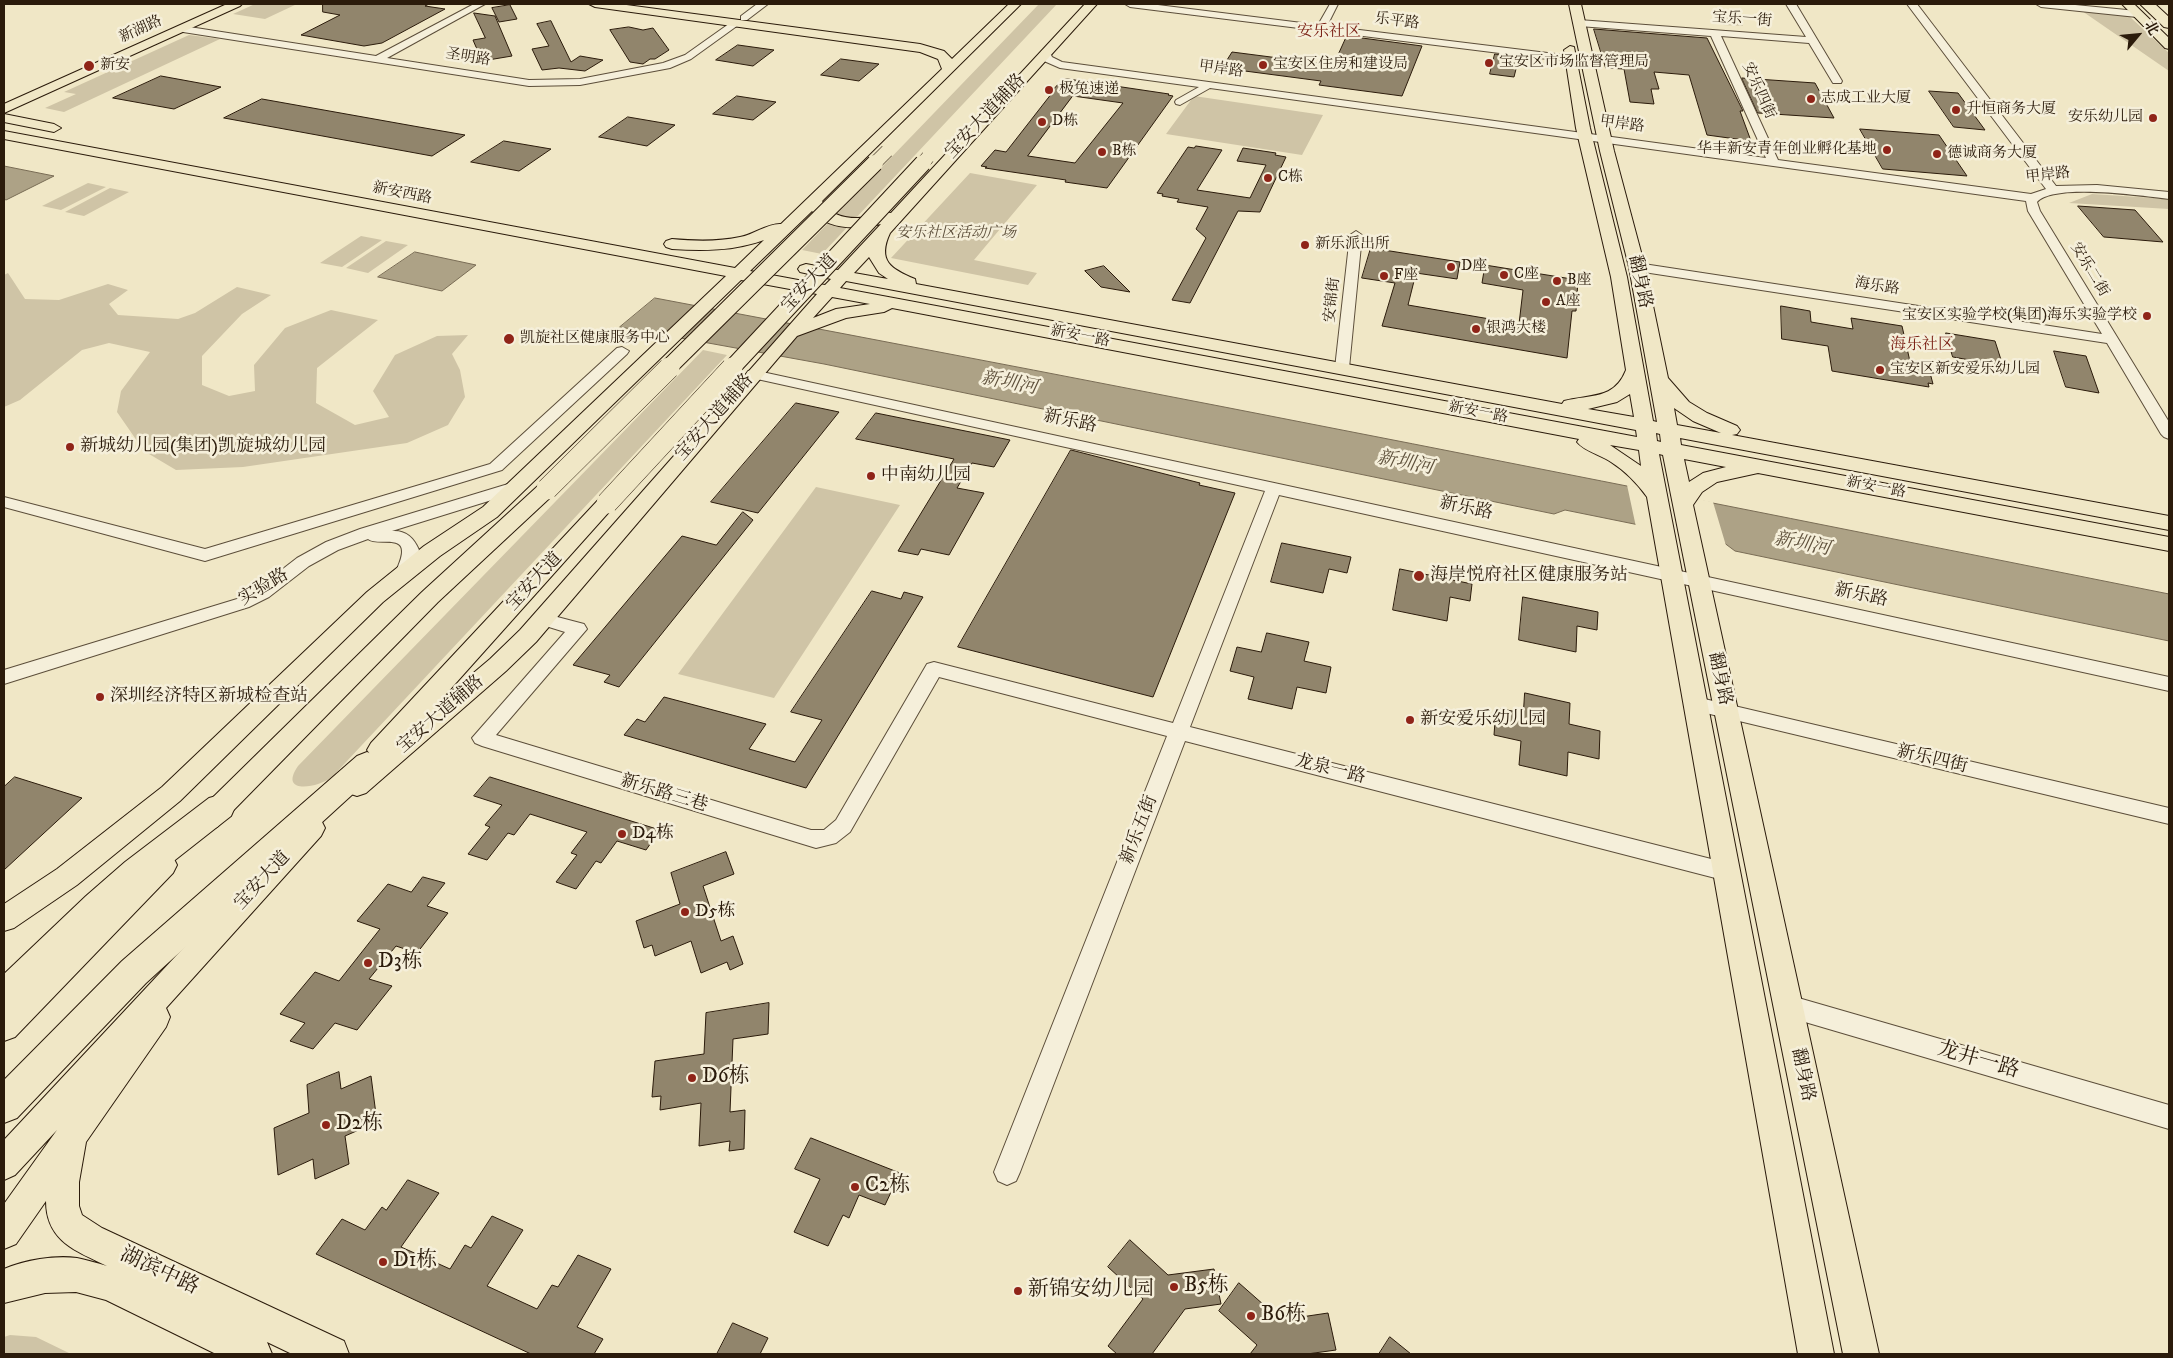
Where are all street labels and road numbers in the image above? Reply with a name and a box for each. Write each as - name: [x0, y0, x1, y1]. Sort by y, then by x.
- street label: 宝乐一街: [1711, 9, 1773, 31]
- street label: 乐平路: [1374, 10, 1420, 34]
- street label: 新湖路: [117, 13, 165, 47]
- street label: 圣明路: [444, 46, 492, 70]
- street label: 甲岸路: [1197, 58, 1245, 82]
- street label: 安乐四街: [1738, 60, 1778, 122]
- street label: 宝安大道辅路: [941, 70, 1031, 164]
- street label: 甲岸路: [1598, 113, 1646, 137]
- street label: 甲岸路: [2025, 164, 2071, 188]
- street label: 新安西路: [371, 179, 433, 209]
- street label: 安乐二街: [2066, 240, 2112, 300]
- street label: 宝安大道: [778, 250, 842, 318]
- street label: 翻身路: [1623, 253, 1655, 311]
- street label: 海乐路: [1853, 275, 1901, 299]
- street label: 安锦街: [1322, 277, 1344, 323]
- street label: 新安一路: [1049, 322, 1111, 352]
- street label: 宝安大道辅路: [671, 370, 759, 466]
- street label: 新安一路: [1447, 398, 1509, 428]
- street label: 新乐路: [1041, 406, 1099, 438]
- street label: 新安一路: [1845, 473, 1907, 503]
- street label: 新乐路: [1437, 493, 1495, 525]
- street label: 宝安大道: [503, 548, 567, 616]
- street label: 实验路: [235, 565, 293, 611]
- street label: 新乐路: [1832, 580, 1890, 612]
- street label: 翻身路: [1703, 650, 1735, 708]
- street label: 宝安大道辅路: [393, 671, 489, 759]
- street label: 新乐四街: [1894, 741, 1970, 779]
- street label: 龙泉一路: [1292, 751, 1368, 789]
- street label: 新乐路三巷: [618, 771, 710, 817]
- street label: 新乐五街: [1117, 793, 1163, 867]
- street label: 宝安大道: [231, 847, 295, 915]
- street label: 龙井一路: [1934, 1037, 2022, 1085]
- street label: 翻身路: [1786, 1046, 1818, 1104]
- street label: 湖滨中路: [116, 1243, 202, 1301]

